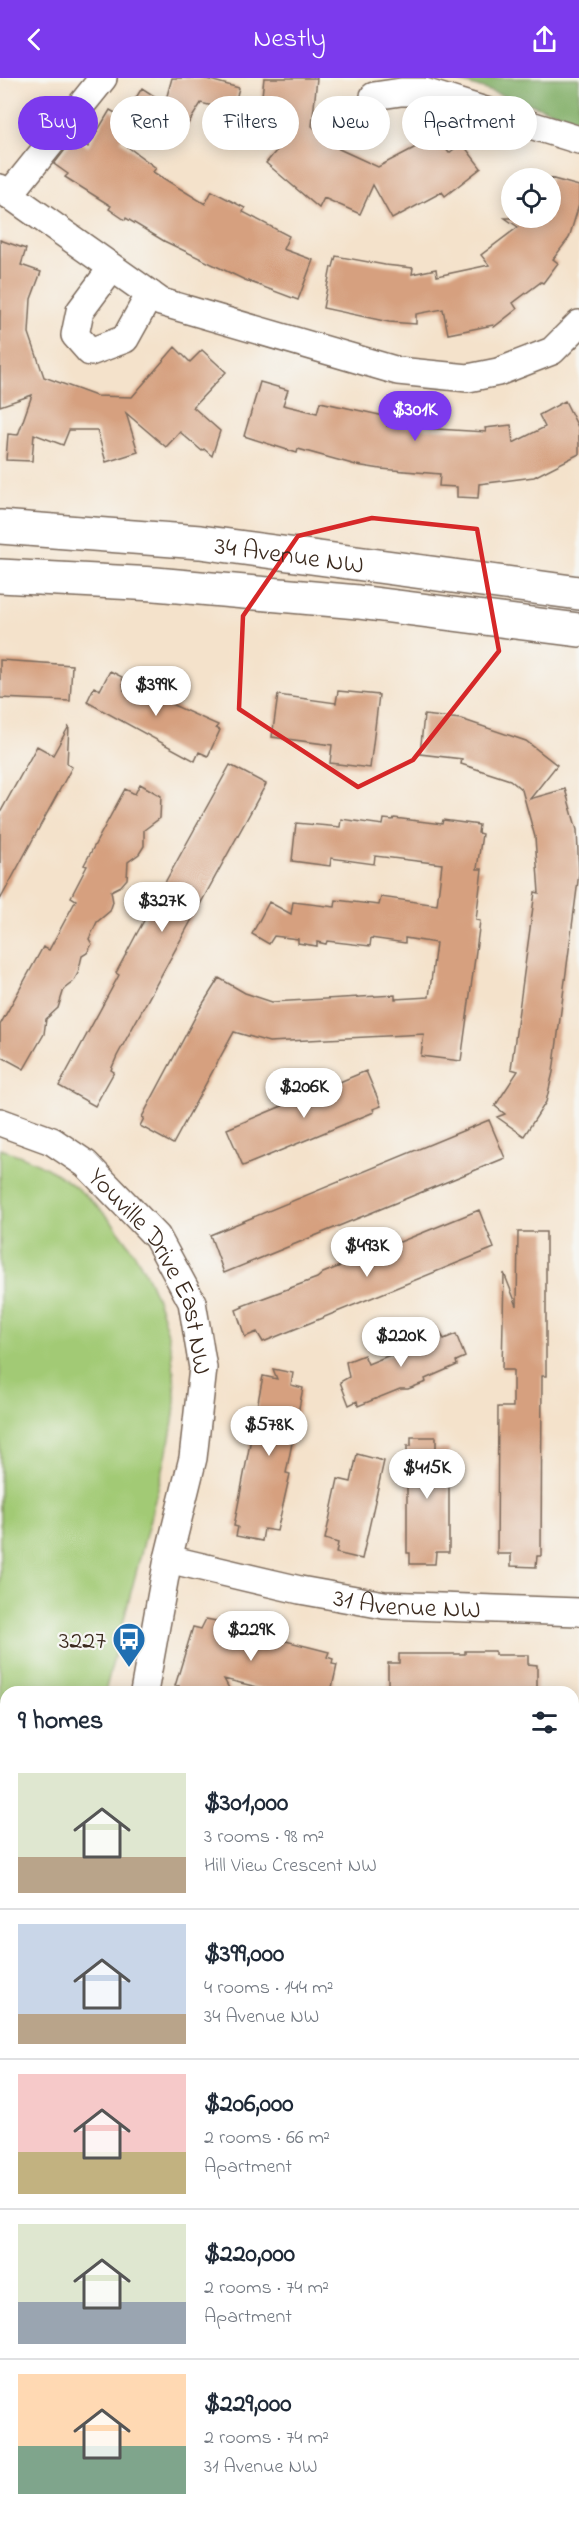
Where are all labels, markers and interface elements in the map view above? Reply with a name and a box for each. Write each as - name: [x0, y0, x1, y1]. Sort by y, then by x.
- text: Nestly: [253, 20, 326, 59]
- icon: back: [18, 23, 51, 56]
- icon: share: [528, 23, 561, 56]
- chip: Buy: [18, 96, 98, 150]
- chip: Rent: [110, 96, 190, 150]
- chip: Filters: [202, 96, 299, 150]
- chip: New: [311, 96, 390, 150]
- chip: Apartment: [402, 96, 537, 150]
- map controls: [501, 168, 561, 228]
- button: locate: [501, 168, 561, 228]
- pin: $301K: [373, 391, 457, 442]
- text: $301K: [392, 396, 438, 425]
- street label: 34 Avenue NW: [212, 528, 366, 586]
- pin: $399K: [114, 666, 198, 717]
- text: $399K: [135, 671, 177, 700]
- pin: $327K: [120, 882, 204, 933]
- text: $327K: [138, 887, 186, 916]
- pin: $206K: [262, 1068, 346, 1119]
- text: $206K: [279, 1073, 329, 1102]
- street label: Youville Drive East NW: [78, 1160, 220, 1378]
- pin: $493K: [325, 1227, 409, 1278]
- text: $493K: [345, 1232, 389, 1261]
- pin: $220K: [359, 1317, 443, 1368]
- text: $220K: [376, 1322, 426, 1351]
- pin: $578K: [227, 1406, 311, 1457]
- text: $578K: [245, 1411, 293, 1440]
- pin: $415K: [385, 1449, 469, 1500]
- text: $415K: [403, 1454, 451, 1483]
- street label: 31 Avenue NW: [330, 1580, 481, 1630]
- pin: $229K: [209, 1611, 293, 1662]
- text: $229K: [227, 1616, 275, 1645]
- bus stop icon: 3227: [111, 1621, 147, 1668]
- place label: 3227: [59, 1623, 106, 1661]
- text: 9 homes: [18, 1703, 103, 1741]
- icon: filters: [528, 1706, 561, 1739]
- text: $301,000: [204, 1785, 288, 1823]
- icon: home: [66, 1797, 138, 1869]
- text: 3 rooms · 98 m²: [204, 1823, 324, 1852]
- text: Hill View Crescent NW: [204, 1852, 377, 1881]
- text: $399,000: [204, 1936, 284, 1974]
- icon: home: [66, 1948, 138, 2020]
- text: 4 rooms · 144 m²: [204, 1974, 334, 2003]
- text: 34 Avenue NW: [204, 2003, 319, 2032]
- text: $206,000: [204, 2086, 294, 2124]
- icon: home: [66, 2098, 138, 2170]
- text: 2 rooms · 66 m²: [204, 2124, 330, 2153]
- text: Apartment: [204, 2153, 292, 2182]
- text: $220,000: [204, 2236, 295, 2274]
- icon: home: [66, 2248, 138, 2320]
- text: 2 rooms · 74 m²: [204, 2274, 329, 2303]
- text: Apartment: [204, 2303, 292, 2332]
- text: $229,000: [204, 2386, 292, 2424]
- icon: home: [66, 2398, 138, 2470]
- text: 2 rooms · 74 m²: [204, 2424, 329, 2453]
- text: 31 Avenue NW: [204, 2453, 317, 2482]

